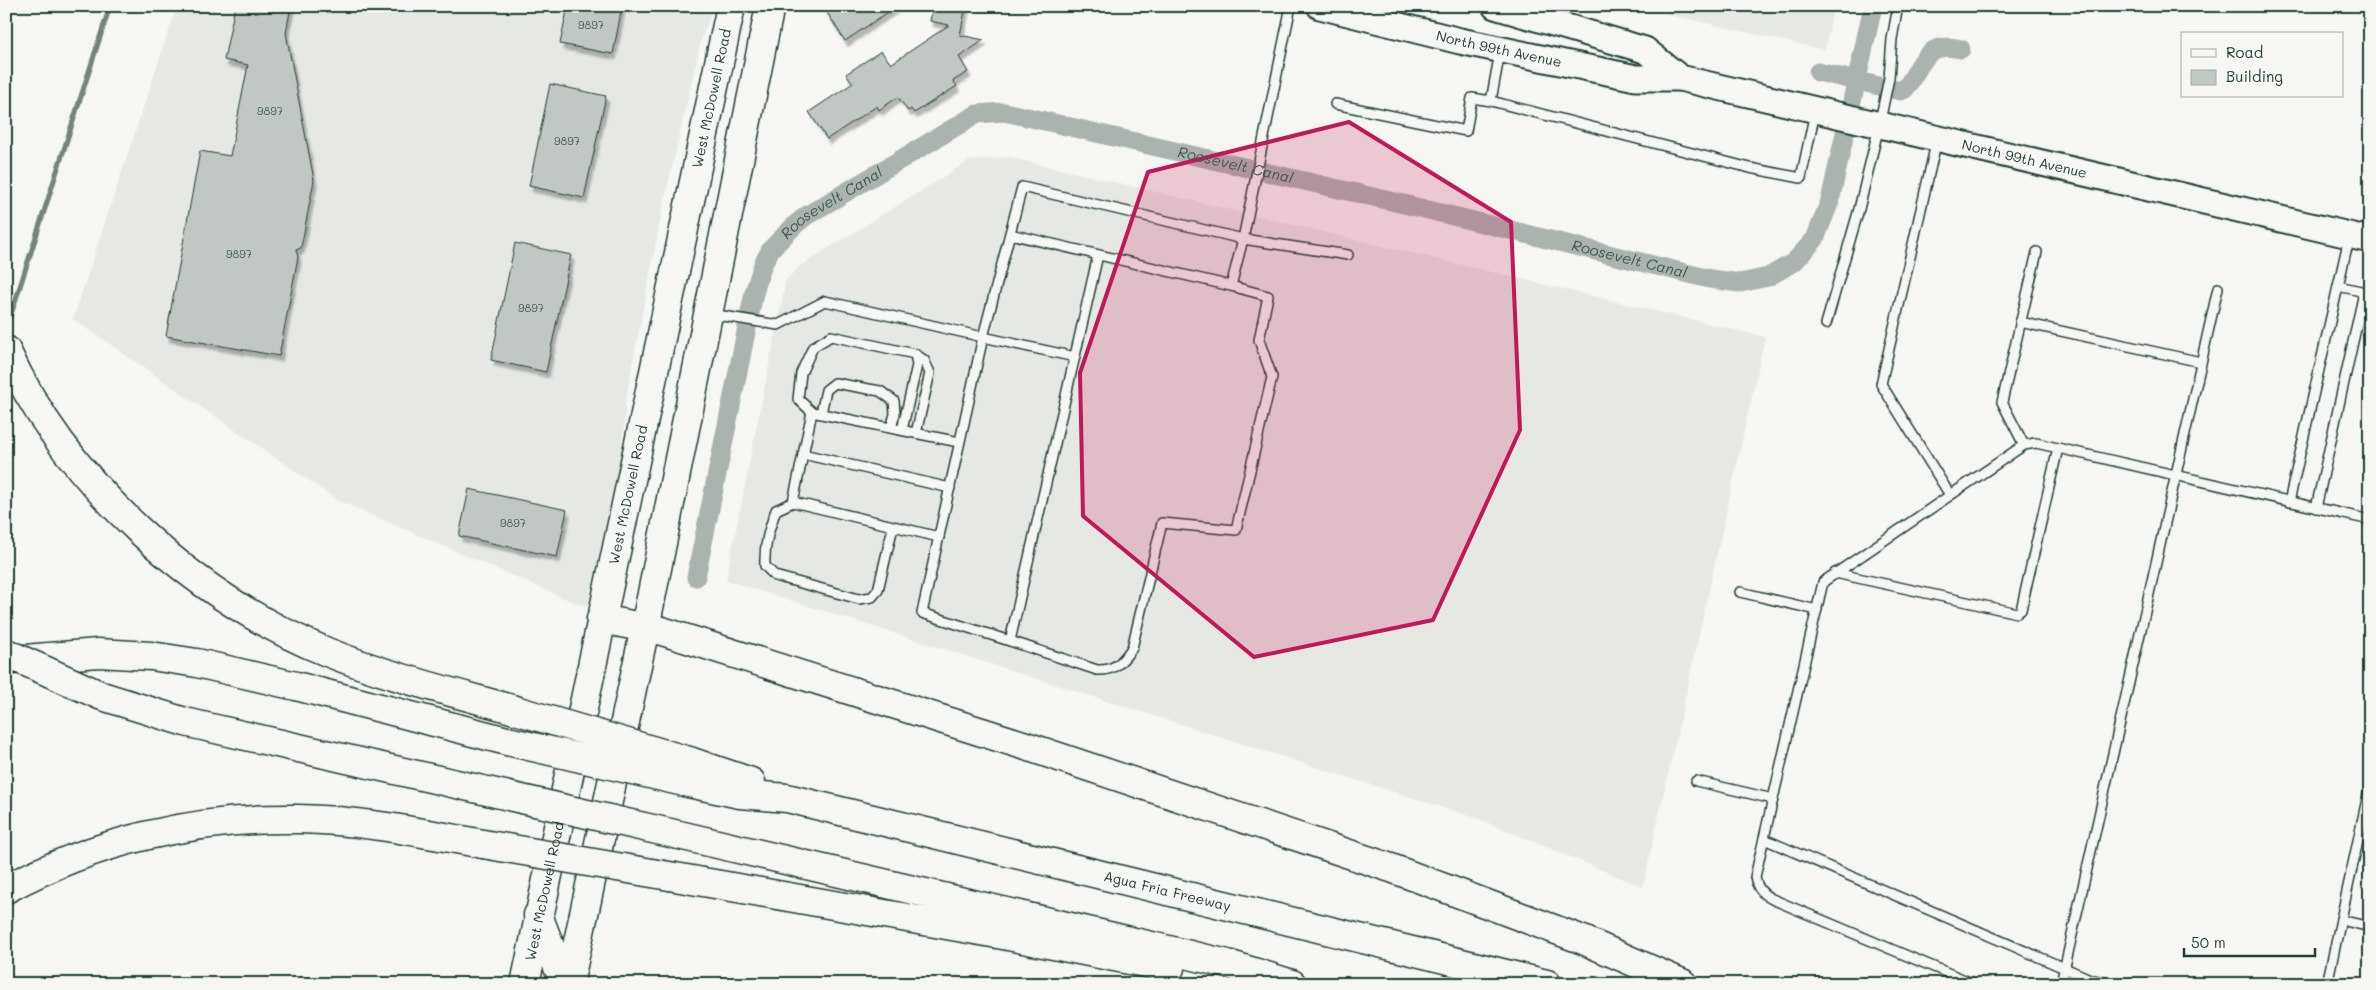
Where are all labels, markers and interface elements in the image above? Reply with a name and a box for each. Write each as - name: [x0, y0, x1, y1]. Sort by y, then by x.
- house number: 9897: [578, 17, 604, 32]
- street label: North 99th Avenue: [1434, 25, 1563, 71]
- street label: West McDowell Road: [687, 27, 735, 170]
- legend: [2181, 32, 2344, 98]
- text: Road: [2226, 42, 2263, 62]
- text: Building: [2226, 66, 2283, 86]
- house number: 9897: [257, 103, 283, 118]
- house number: 9897: [554, 133, 580, 148]
- street label: North 99th Avenue: [1960, 135, 2089, 182]
- water label: Roosevelt Canal: [1176, 141, 1296, 187]
- water label: Roosevelt Canal: [776, 162, 886, 243]
- water label: Roosevelt Canal: [1570, 235, 1689, 282]
- house number: 9897: [226, 246, 252, 261]
- house number: 9897: [518, 300, 544, 315]
- street label: West McDowell Road: [604, 423, 651, 566]
- house number: 9897: [500, 515, 526, 530]
- street label: West McDowell Road: [520, 820, 568, 962]
- street label: Agua Fria Freeway: [1102, 866, 1233, 915]
- scale bar: [2184, 925, 2315, 957]
- text: 50 m: [2191, 932, 2226, 952]

